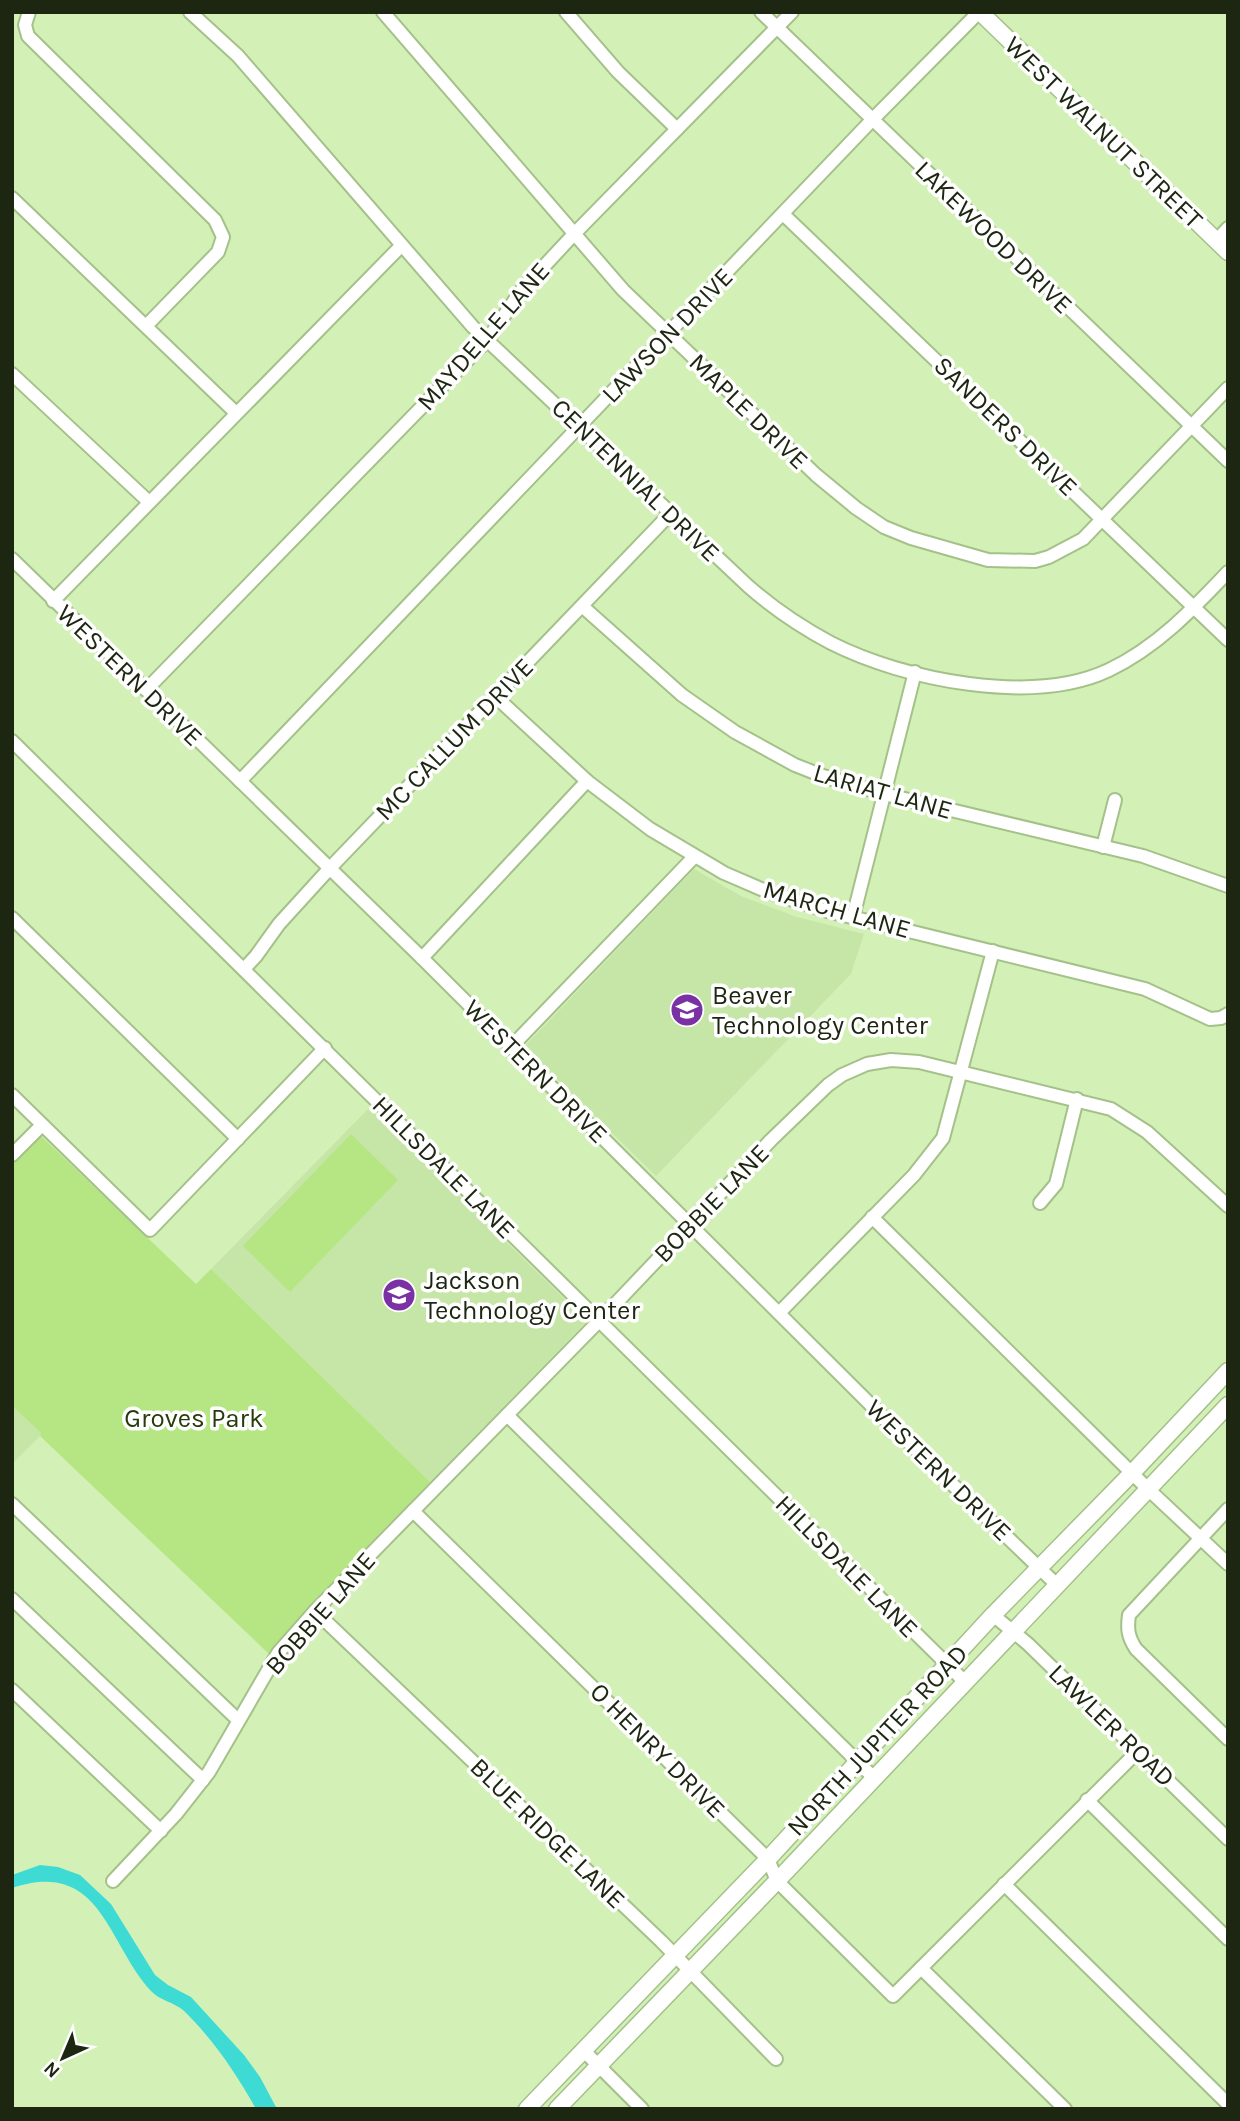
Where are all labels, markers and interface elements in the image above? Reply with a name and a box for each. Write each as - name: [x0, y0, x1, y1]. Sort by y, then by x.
- street label: WEST WALNUT STREET: [998, 30, 1209, 235]
- street label: LAKEWOOD DRIVE: [908, 154, 1079, 320]
- street label: MAYDELLE LANE: [410, 256, 556, 417]
- street label: LAWSON DRIVE: [595, 261, 740, 409]
- street label: MAPLE DRIVE: [683, 347, 815, 476]
- street label: SANDERS DRIVE: [927, 350, 1084, 503]
- street label: CENTENNIAL DRIVE: [545, 392, 726, 569]
- street label: WESTERN DRIVE: [50, 598, 209, 753]
- street label: MC CALLUM DRIVE: [369, 652, 540, 827]
- street label: LARIAT LANE: [810, 757, 956, 826]
- street label: MARCH LANE: [760, 874, 914, 945]
- place label: Beaver Technology Center: [712, 980, 928, 1041]
- school or university icon: Beaver Technology Center: [668, 991, 706, 1029]
- street label: WESTERN DRIVE: [457, 993, 614, 1150]
- street label: HILLSDALE LANE: [366, 1089, 522, 1245]
- street label: BOBBIE LANE: [647, 1138, 776, 1269]
- place label: Jackson Technology Center: [424, 1265, 640, 1326]
- school or university icon: Jackson Technology Center: [380, 1276, 418, 1314]
- street label: WESTERN DRIVE: [859, 1393, 1018, 1548]
- park label: Groves Park: [124, 1403, 264, 1434]
- street label: HILLSDALE LANE: [769, 1488, 925, 1644]
- street label: BOBBIE LANE: [259, 1545, 382, 1681]
- street label: NORTH JUPITER ROAD: [781, 1638, 974, 1843]
- street label: LAWLER ROAD: [1042, 1657, 1181, 1793]
- street label: O HENRY DRIVE: [584, 1676, 732, 1824]
- street label: BLUE RIDGE LANE: [464, 1752, 632, 1915]
- north arrow: [28, 2023, 98, 2093]
- text: N: [39, 2057, 64, 2082]

